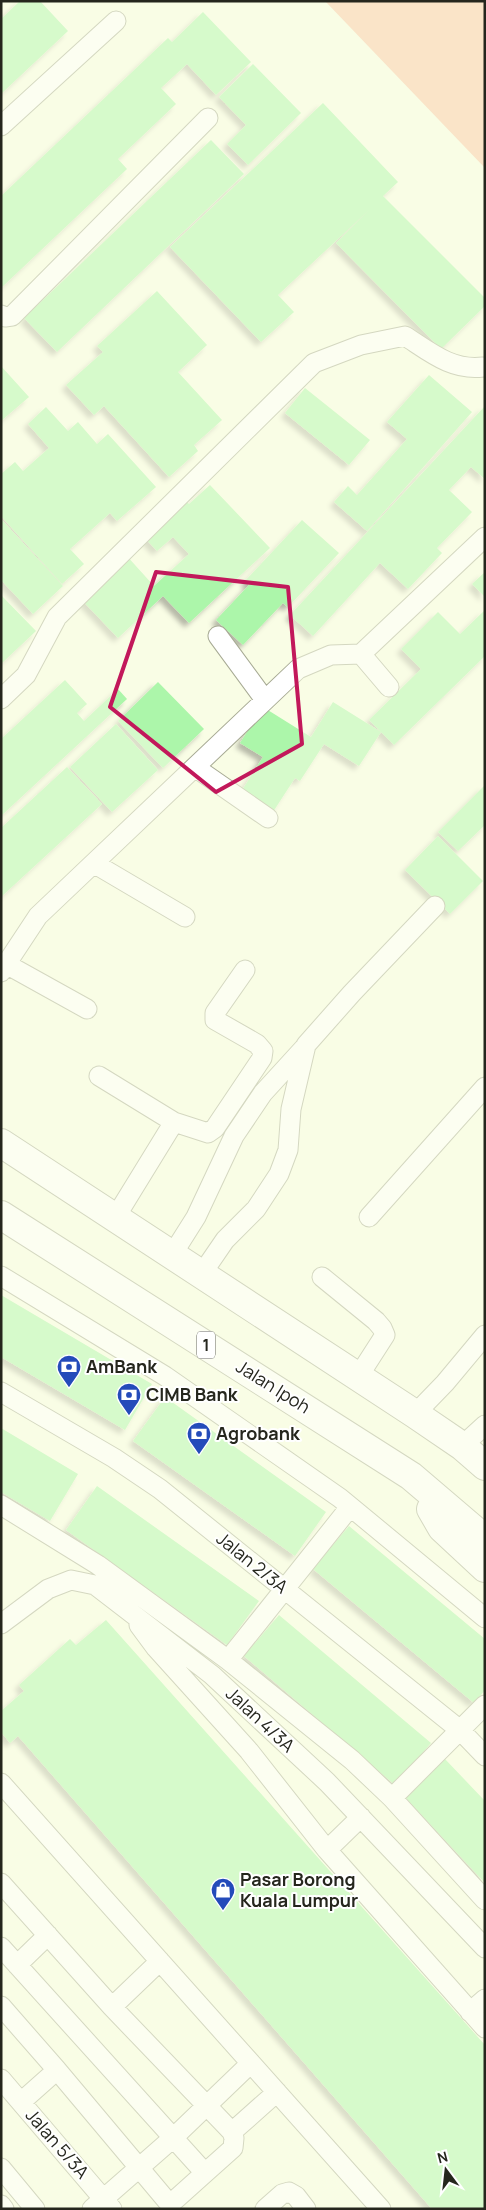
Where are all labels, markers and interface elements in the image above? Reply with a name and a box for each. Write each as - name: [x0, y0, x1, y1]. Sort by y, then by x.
- road number: 1: [197, 1332, 215, 1358]
- bank icon: AmBank: [56, 1354, 82, 1388]
- place label: AmBank: [86, 1354, 158, 1378]
- street label: Jalan Ipoh: [232, 1354, 315, 1418]
- bank icon: CIMB Bank: [116, 1382, 142, 1416]
- place label: CIMB Bank: [146, 1382, 239, 1406]
- bank icon: Agrobank: [186, 1421, 212, 1455]
- place label: Agrobank: [216, 1421, 301, 1445]
- street label: Jalan 2/3A: [212, 1526, 294, 1599]
- street label: Jalan 4/3A: [221, 1681, 301, 1758]
- place label: Pasar Borong Kuala Lumpur: [240, 1867, 358, 1912]
- shop icon: Pasar Borong Kuala Lumpur: [210, 1877, 236, 1911]
- street label: Jalan 5/3A: [21, 2103, 95, 2184]
- north arrow: [421, 2145, 471, 2195]
- text: N: [435, 2146, 450, 2167]

